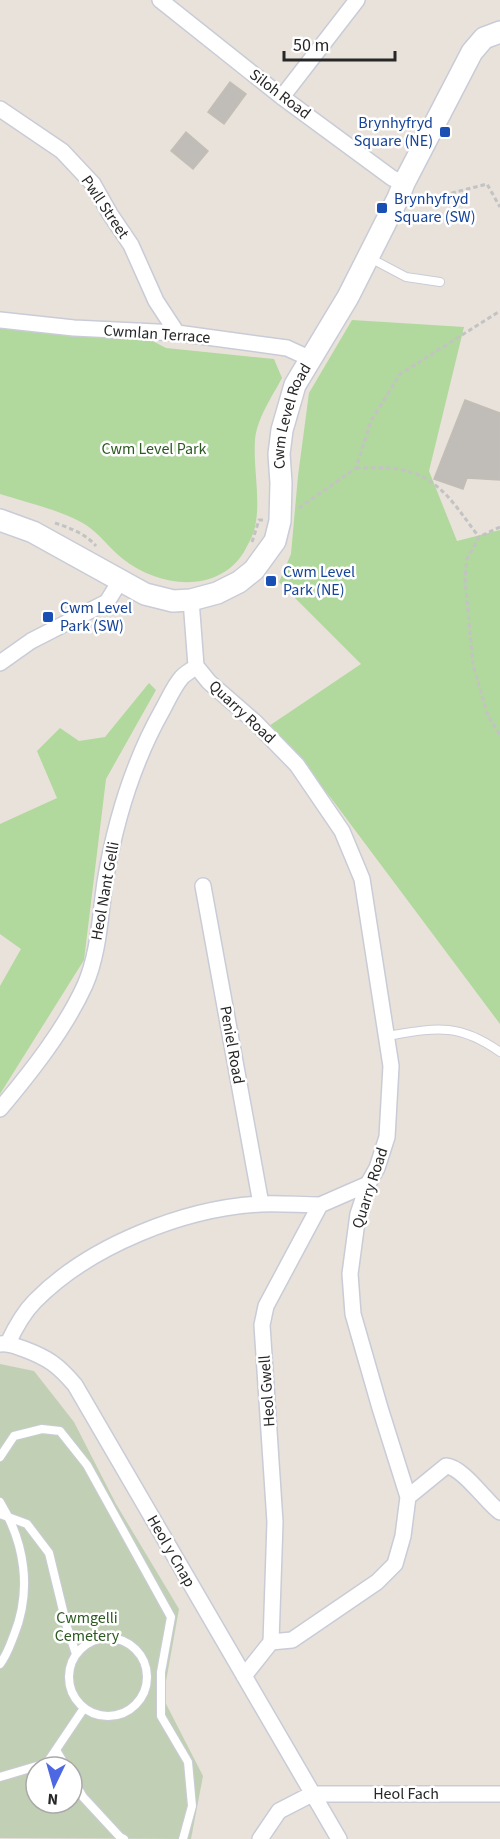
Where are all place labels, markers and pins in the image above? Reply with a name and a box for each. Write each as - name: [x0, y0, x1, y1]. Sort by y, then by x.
- place label: Brynhyfryd Square (NE): [354, 112, 433, 152]
- marker: Brynhyfryd Square (NE): [438, 125, 452, 139]
- place label: Brynhyfryd Square (SW): [394, 188, 476, 228]
- marker: Brynhyfryd Square (SW): [375, 201, 389, 215]
- place label: Cwm Level Park (NE): [283, 561, 355, 601]
- marker: Cwm Level Park (NE): [264, 574, 278, 588]
- place label: Cwm Level Park (SW): [60, 597, 132, 637]
- marker: Cwm Level Park (SW): [41, 610, 55, 624]

